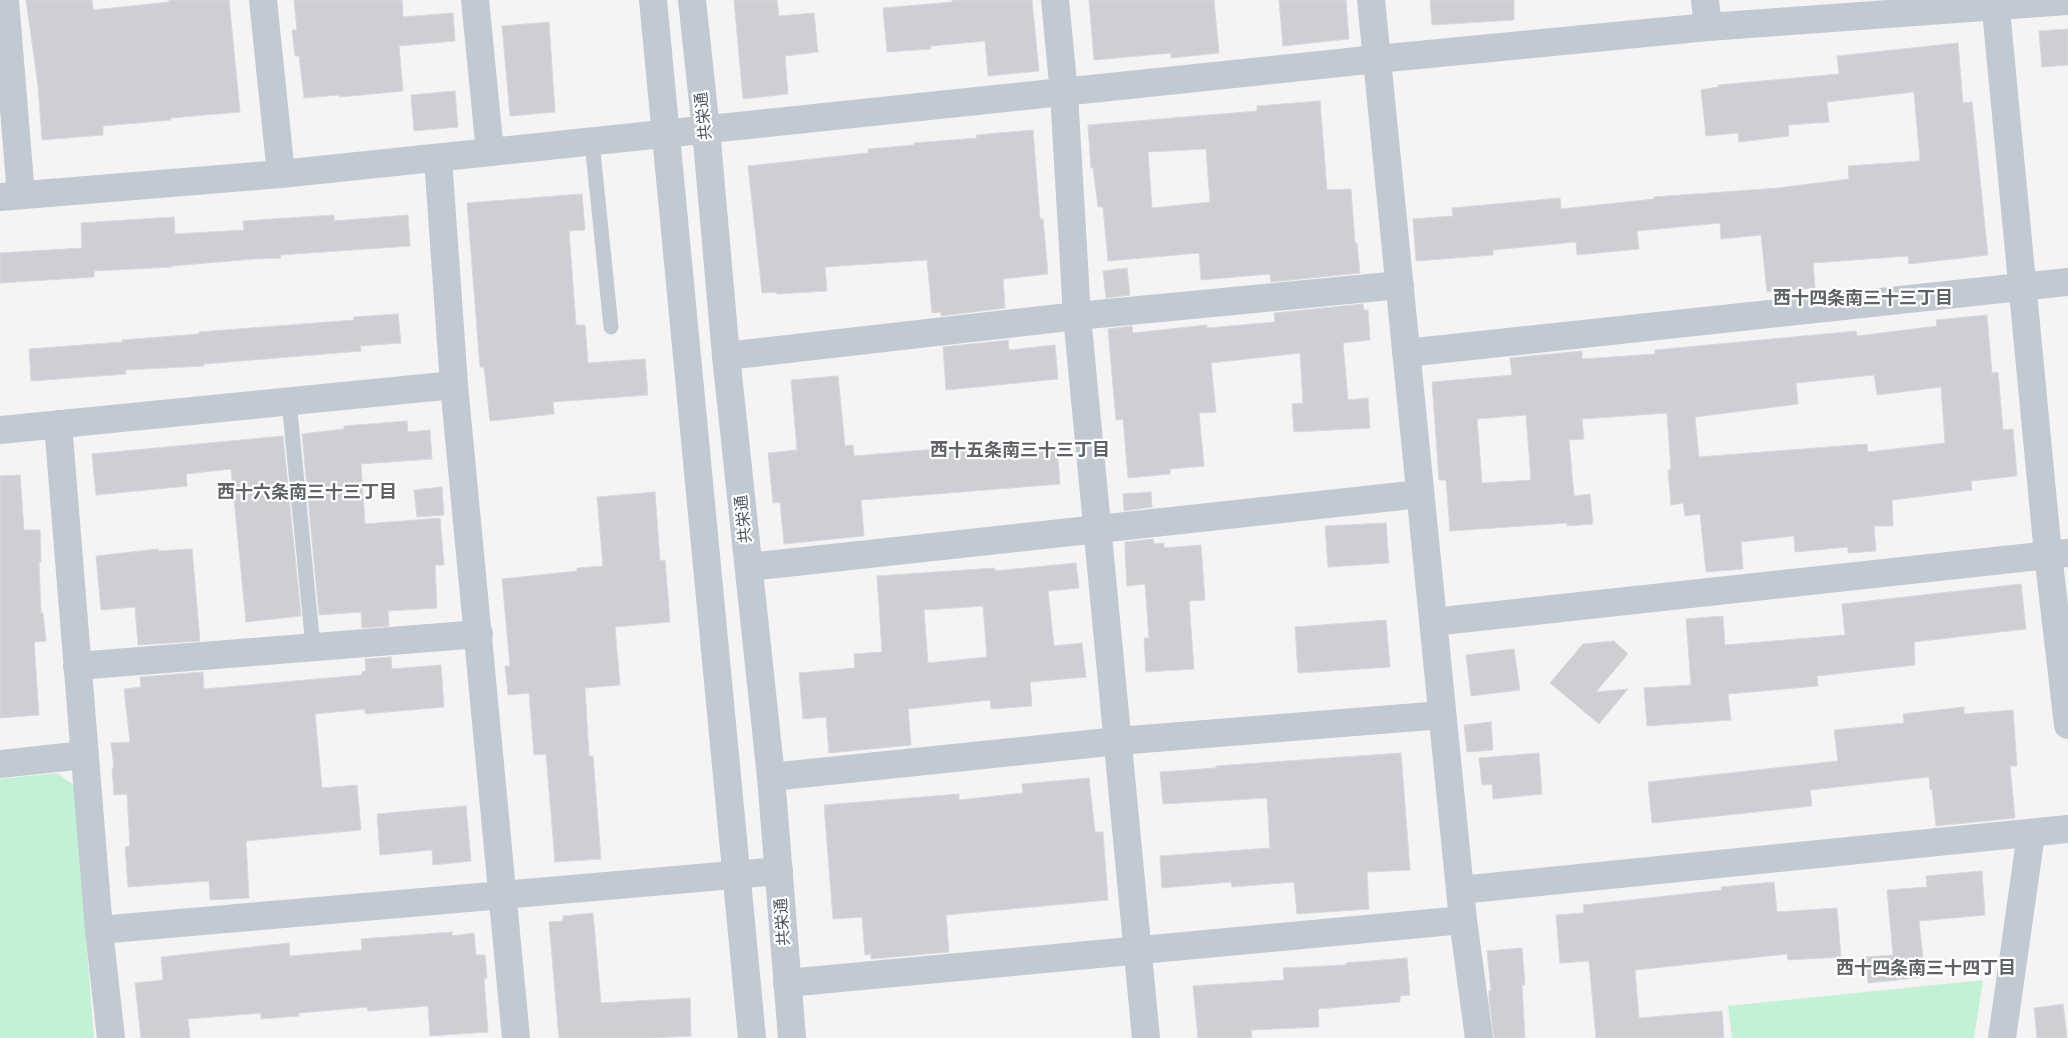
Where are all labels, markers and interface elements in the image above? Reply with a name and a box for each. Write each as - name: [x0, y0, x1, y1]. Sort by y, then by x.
- street label: 共栄通: [692, 91, 716, 141]
- district label: 西十四条南三十三丁目: [1773, 288, 1953, 310]
- district label: 西十五条南三十三丁目: [930, 440, 1110, 462]
- district label: 西十六条南三十三丁目: [217, 482, 397, 504]
- street label: 共栄通: [732, 494, 756, 544]
- street label: 共栄通: [772, 897, 794, 947]
- district label: 西十四条南三十四丁目: [1836, 958, 2016, 980]

